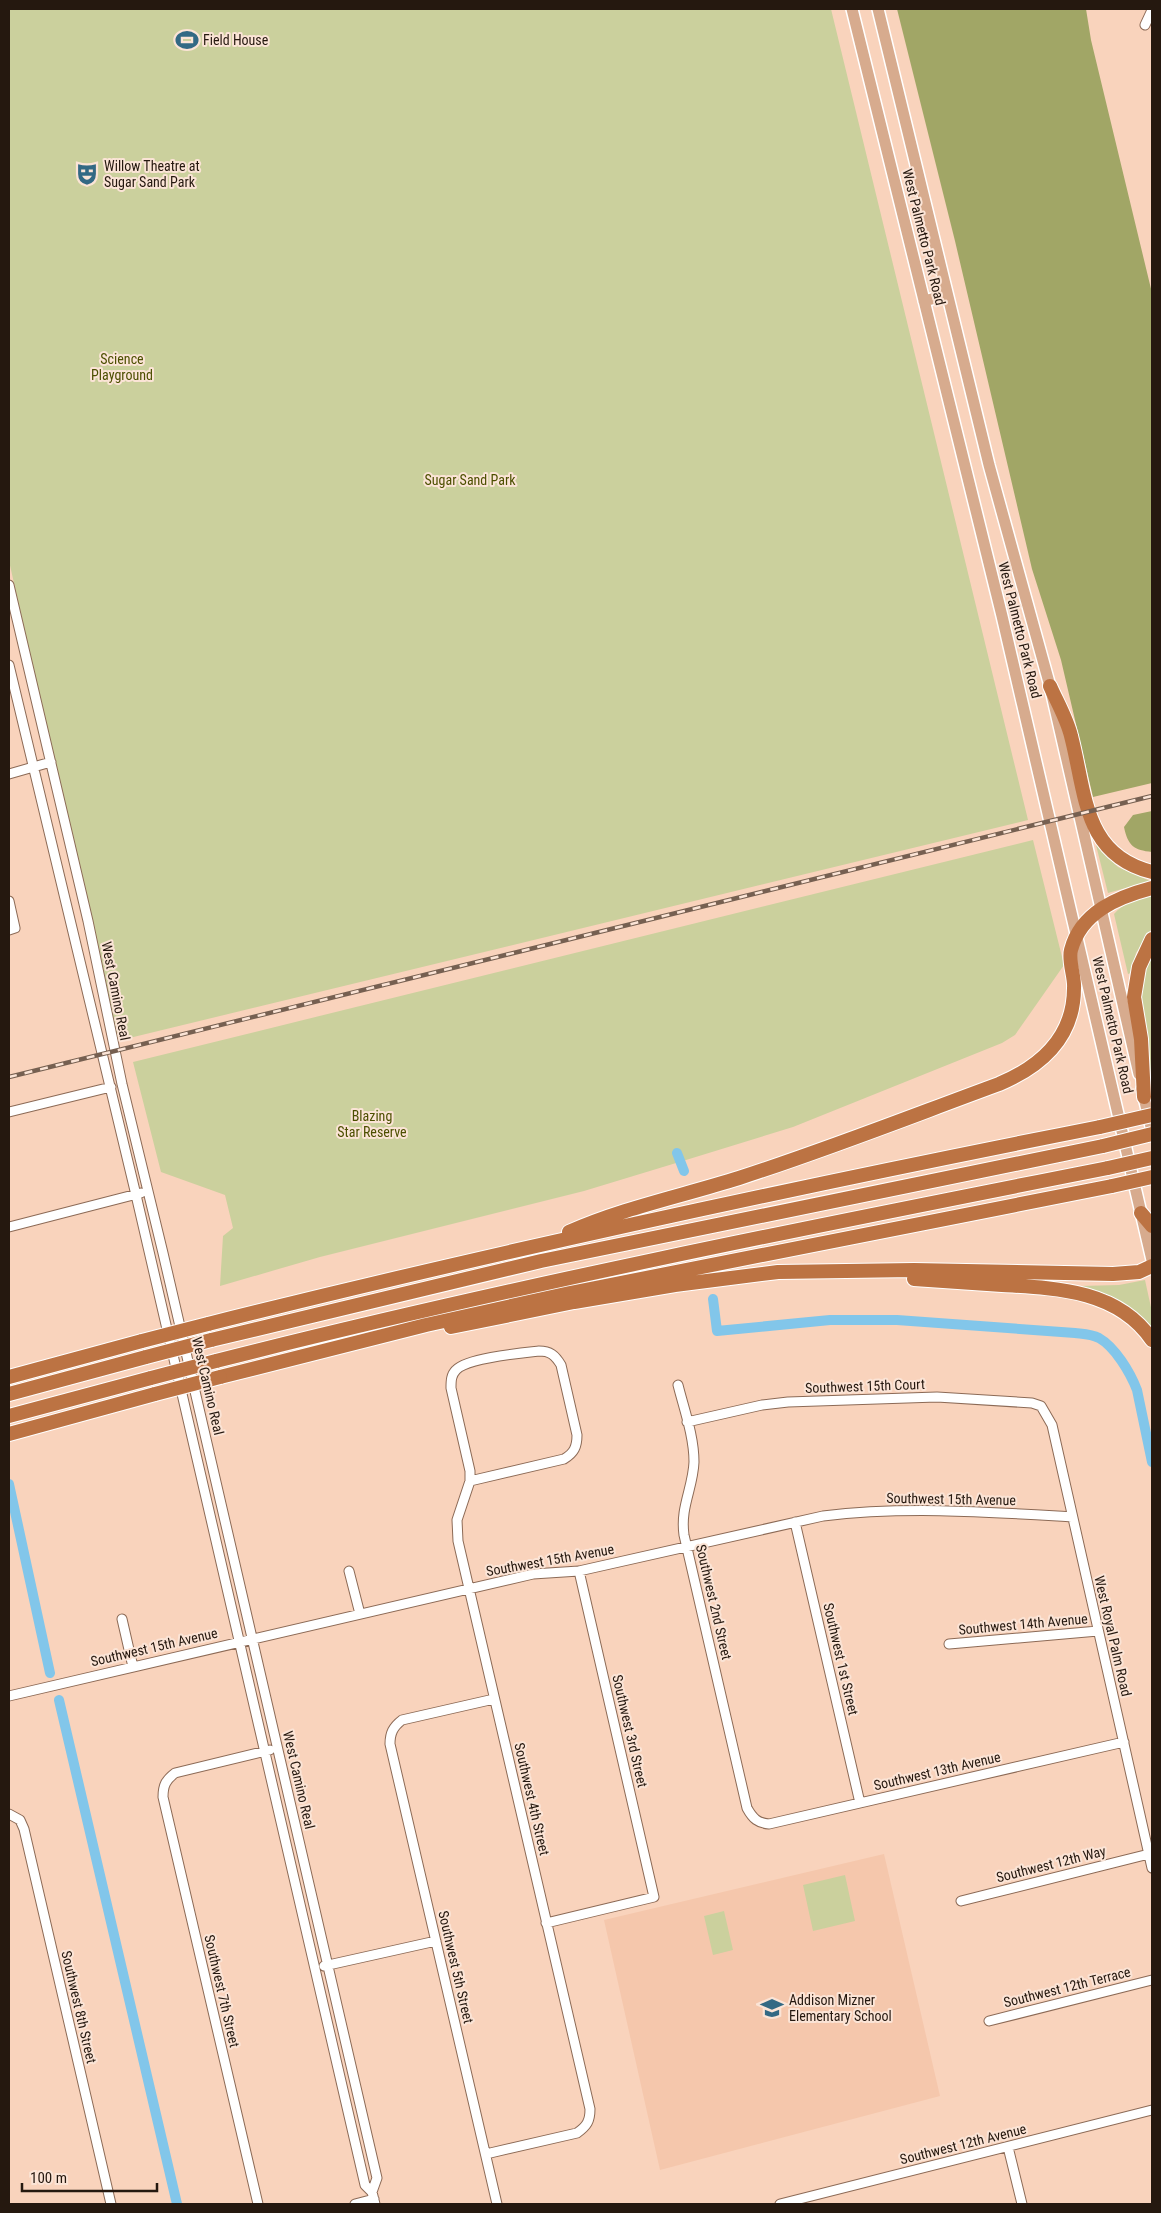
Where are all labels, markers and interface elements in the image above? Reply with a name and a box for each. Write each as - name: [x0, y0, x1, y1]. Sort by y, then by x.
- sports icon: Field House: [174, 27, 200, 53]
- place label: Field House: [203, 32, 269, 48]
- place label: Willow Theatre at Sugar Sand Park: [104, 158, 200, 190]
- theatre icon: Willow Theatre at Sugar Sand Park: [74, 161, 100, 187]
- street label: West Palmetto Park Road: [899, 167, 949, 307]
- park label: Science Playground: [91, 351, 153, 383]
- park label: Sugar Sand Park: [425, 472, 516, 488]
- street label: West Palmetto Park Road: [995, 560, 1045, 700]
- street label: West Camino Real: [99, 940, 133, 1042]
- street label: West Palmetto Park Road: [1089, 955, 1137, 1095]
- park label: Blazing Star Reserve: [337, 1108, 407, 1140]
- street label: West Camino Real: [189, 1335, 227, 1437]
- street label: Southwest 15th Court: [805, 1376, 925, 1396]
- street label: Southwest 15th Avenue: [886, 1490, 1016, 1508]
- street label: Southwest 15th Avenue: [485, 1541, 616, 1579]
- street label: Southwest 2nd Street: [693, 1543, 735, 1661]
- street label: West Royal Palm Road: [1091, 1574, 1135, 1698]
- street label: Southwest 1st Street: [820, 1601, 862, 1717]
- street label: Southwest 14th Avenue: [958, 1610, 1089, 1638]
- street label: Southwest 15th Avenue: [89, 1625, 219, 1669]
- street label: Southwest 3rd Street: [609, 1673, 651, 1789]
- street label: West Camino Real: [280, 1729, 318, 1831]
- street label: Southwest 4th Street: [511, 1741, 553, 1857]
- street label: Southwest 13th Avenue: [872, 1749, 1002, 1793]
- street label: Southwest 12th Way: [995, 1843, 1108, 1885]
- street label: Southwest 5th Street: [435, 1909, 477, 2025]
- street label: Southwest 7th Street: [201, 1933, 243, 2049]
- street label: Southwest 8th Street: [58, 1949, 100, 2065]
- street label: Southwest 12th Terrace: [1002, 1963, 1133, 2011]
- place label: Addison Mizner Elementary School: [789, 1992, 892, 2024]
- school or university icon: Addison Mizner Elementary School: [759, 1995, 785, 2021]
- street label: Southwest 12th Avenue: [898, 2120, 1028, 2167]
- scale bar: [22, 2160, 158, 2192]
- text: 100 m: [30, 2169, 67, 2187]

